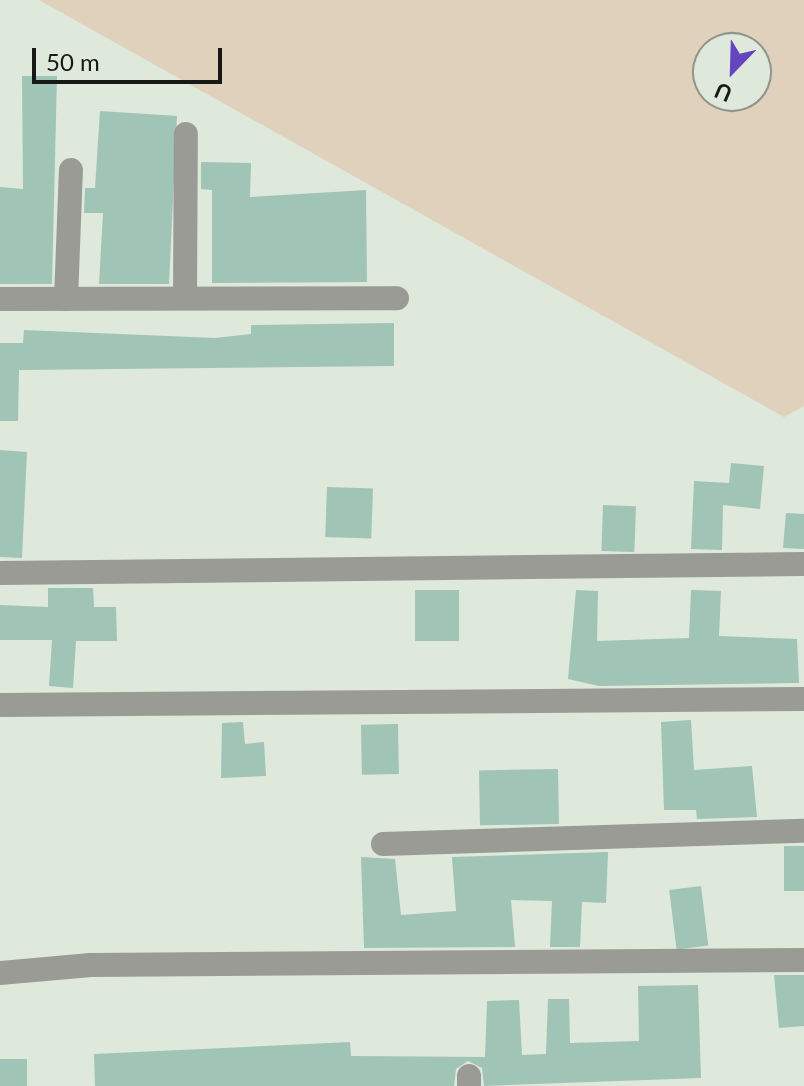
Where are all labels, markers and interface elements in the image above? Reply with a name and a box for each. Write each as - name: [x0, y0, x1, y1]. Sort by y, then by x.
- scale bar: [36, 32, 226, 82]
- north arrow: [692, 32, 772, 112]
- text: 50 m: [46, 47, 100, 76]
- text: U: [710, 77, 736, 108]

